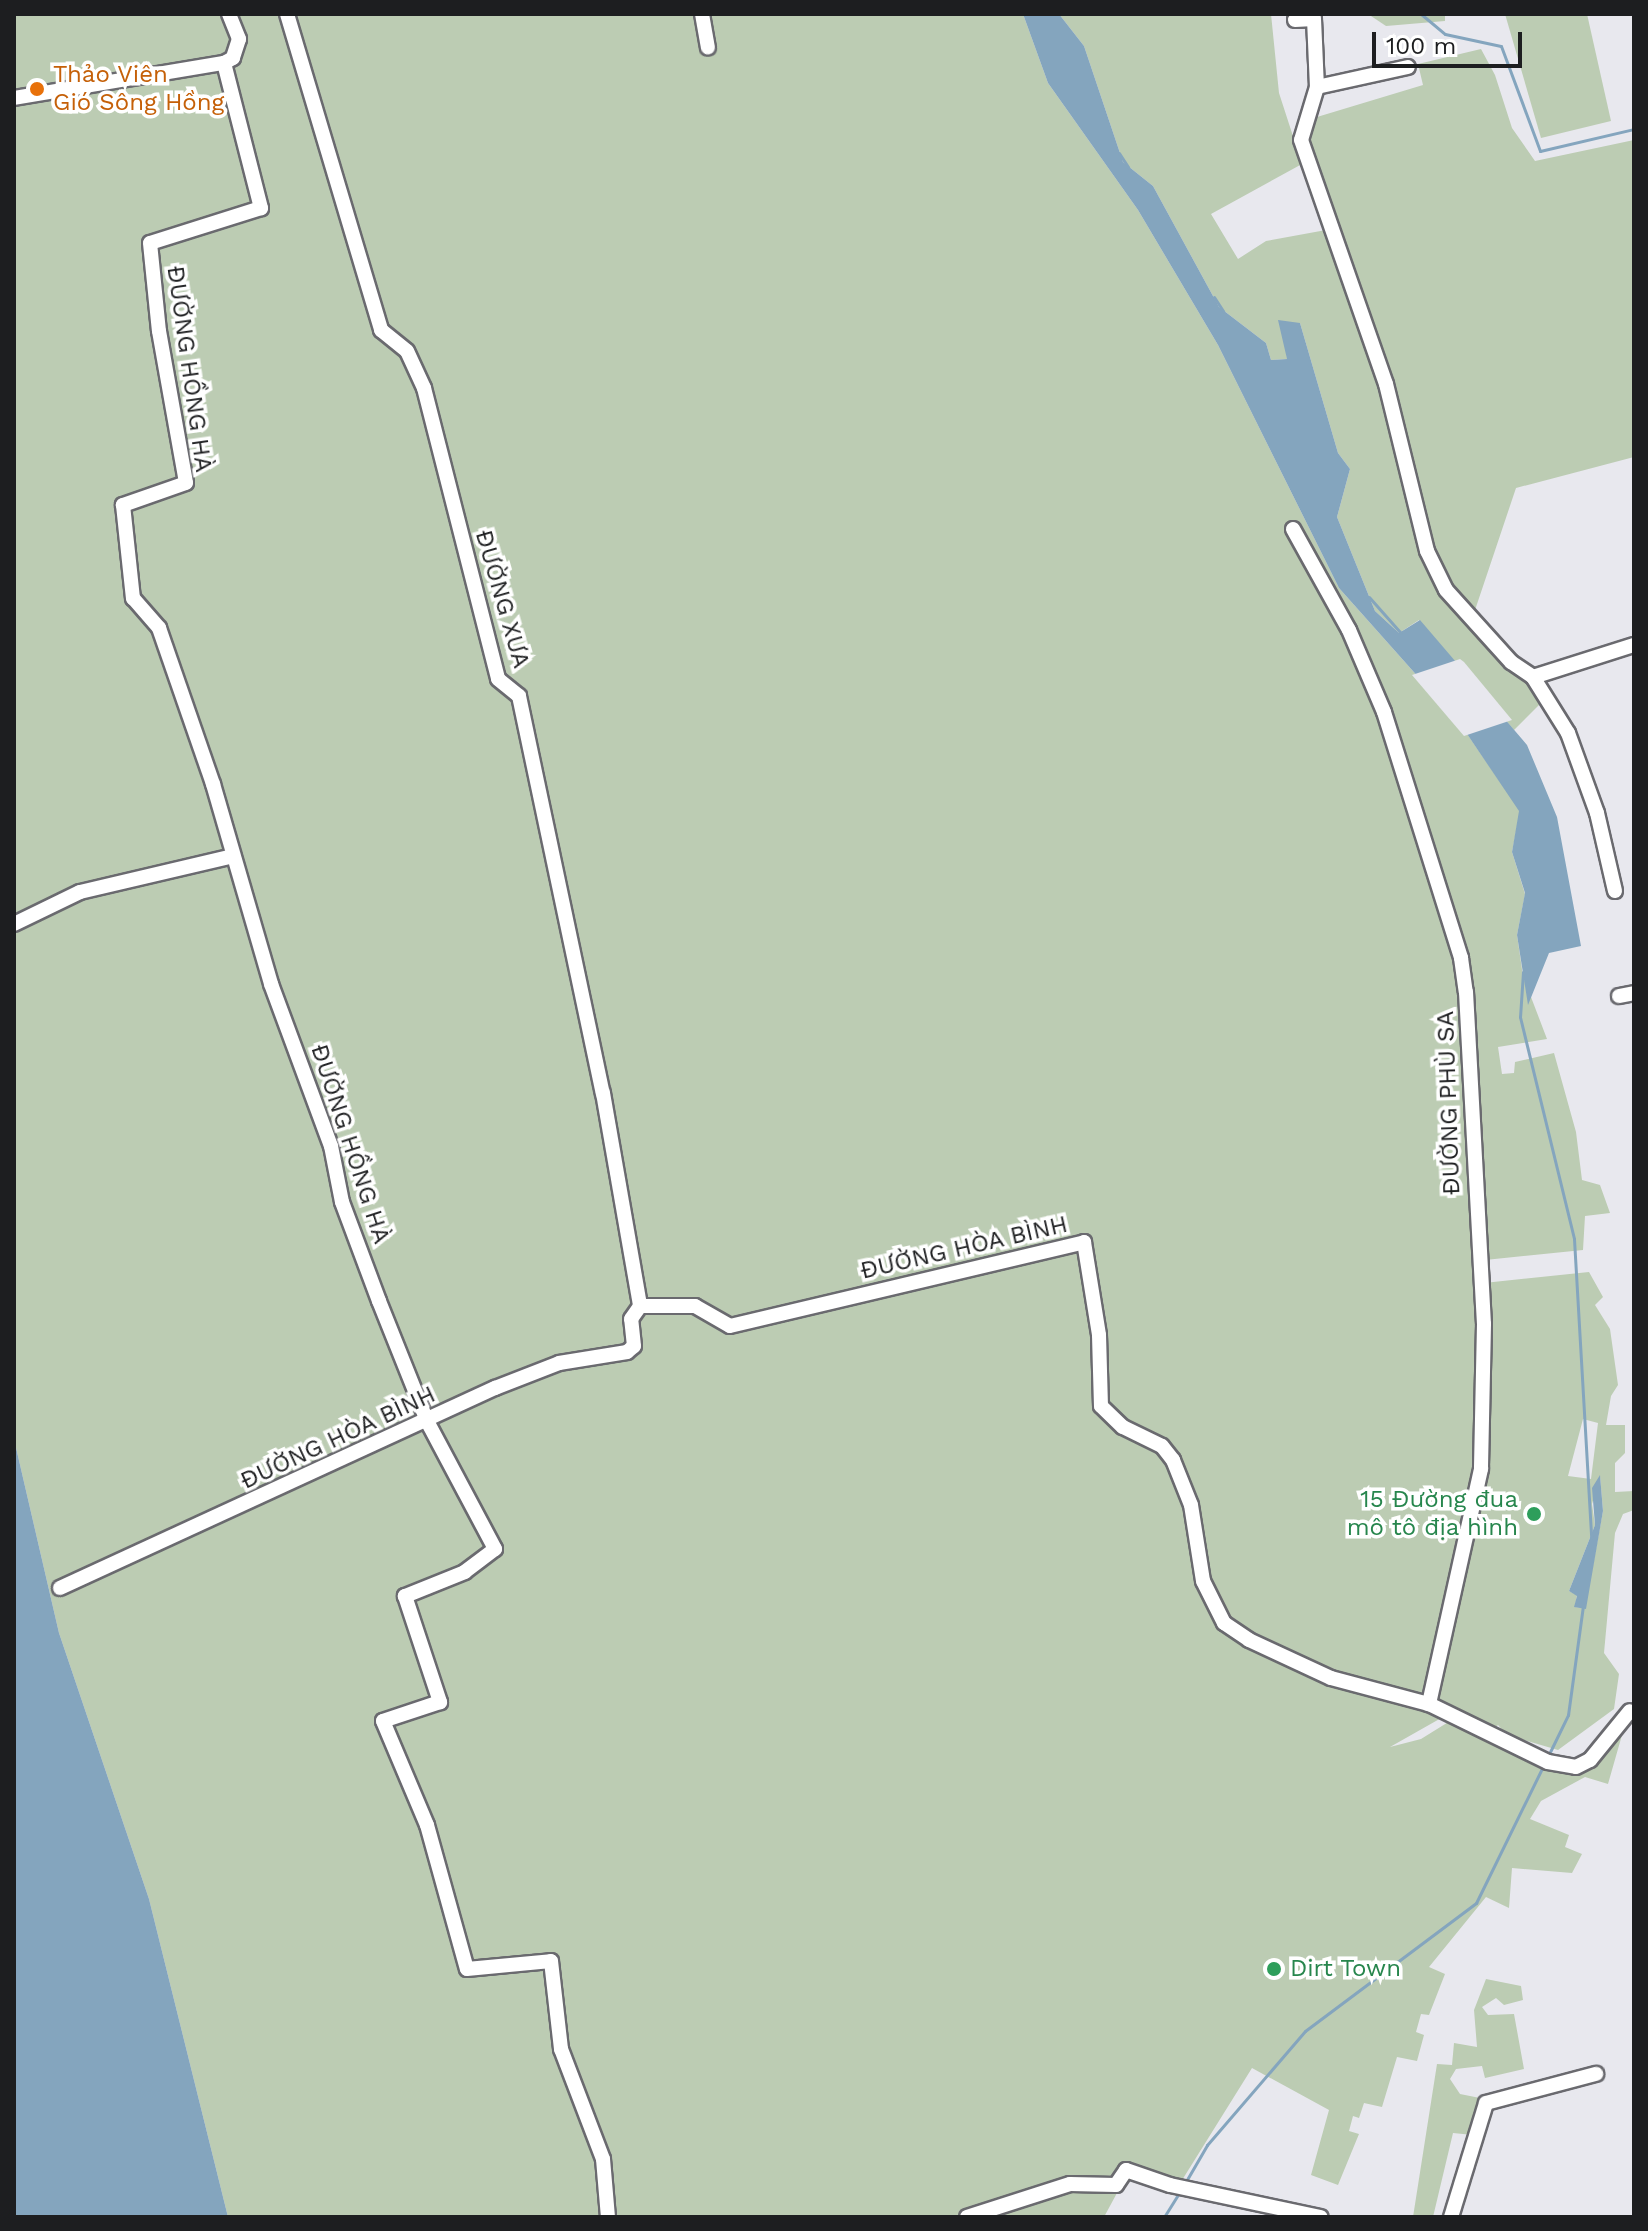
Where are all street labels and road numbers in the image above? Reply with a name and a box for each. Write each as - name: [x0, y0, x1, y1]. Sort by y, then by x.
- street label: ĐƯỜNG HỒNG HÀ: [160, 264, 218, 474]
- street label: ĐƯỜNG XƯA: [469, 527, 535, 671]
- street label: ĐƯỜNG PHÙ SA: [1431, 1010, 1467, 1196]
- street label: ĐƯỜNG HỒNG HÀ: [304, 1041, 396, 1247]
- street label: ĐƯỜNG HÒA BÌNH: [857, 1210, 1071, 1286]
- street label: ĐƯỜNG HÒA BÌNH: [235, 1380, 441, 1496]

